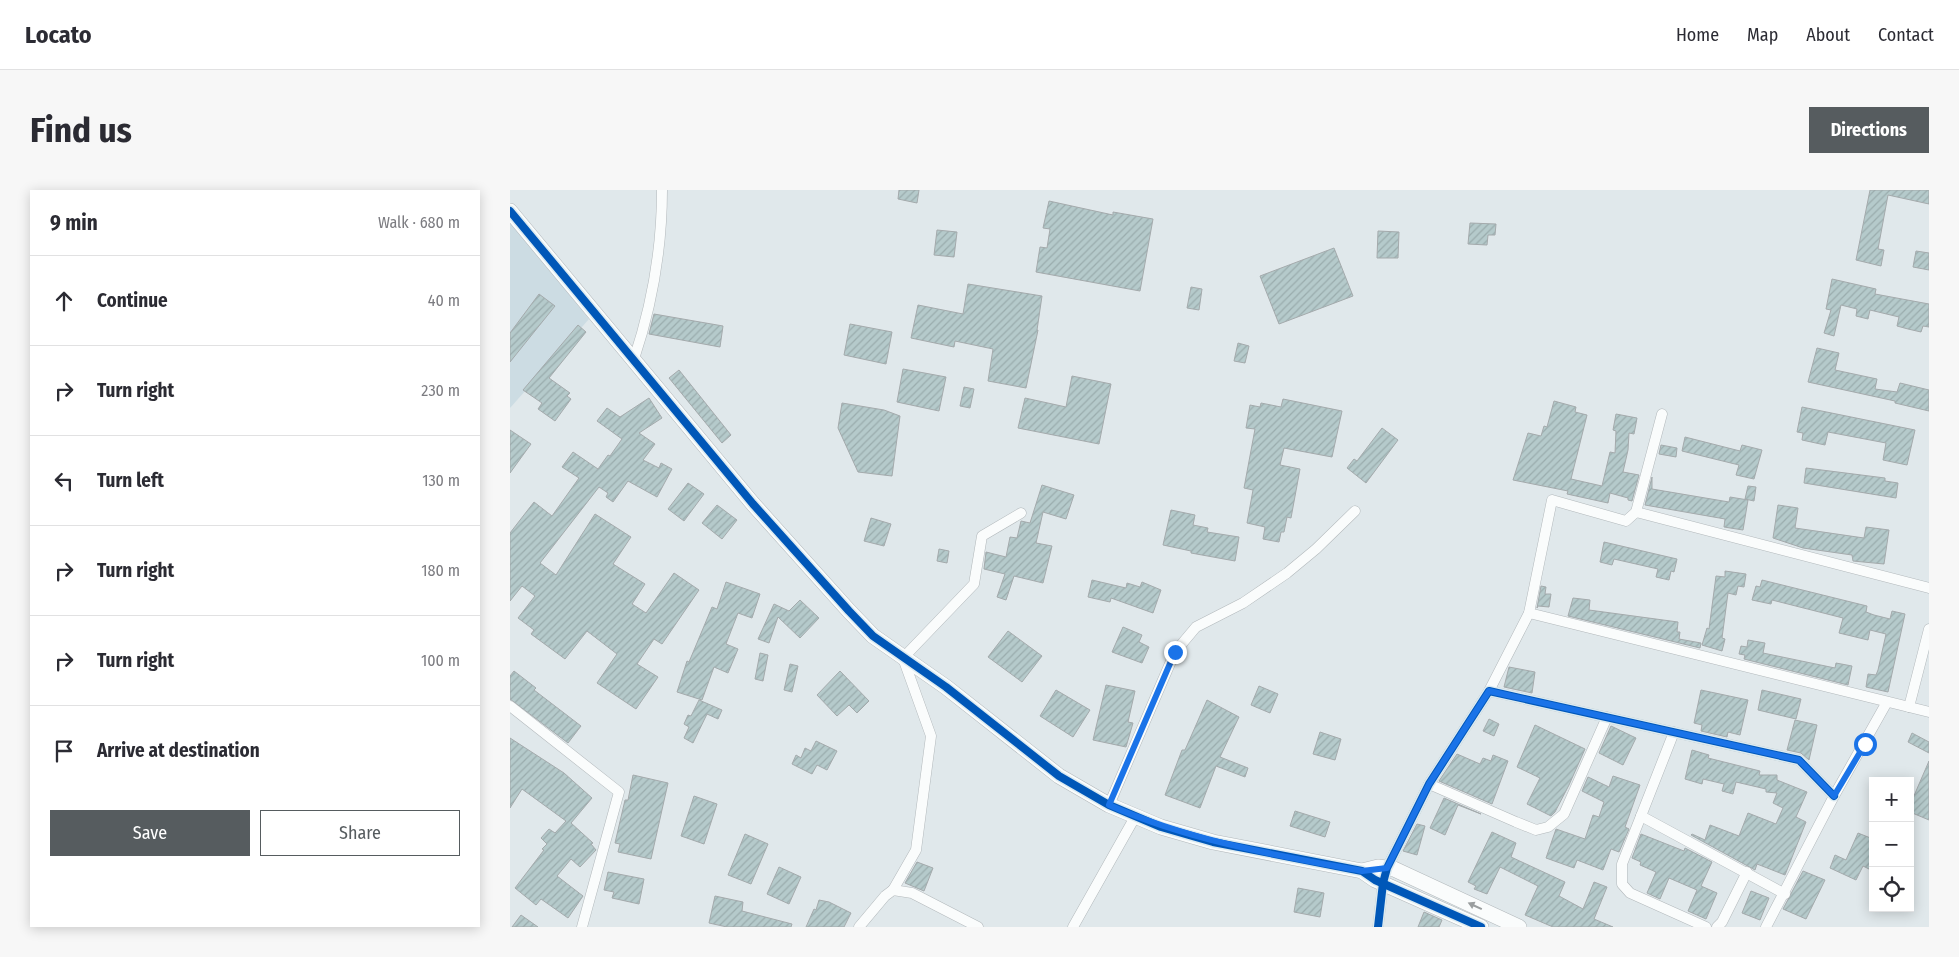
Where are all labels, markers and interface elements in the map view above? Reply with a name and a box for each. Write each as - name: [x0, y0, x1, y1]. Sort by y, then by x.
- text: Locato: [25, 21, 91, 49]
- text: Home: [1676, 24, 1719, 46]
- text: Map: [1747, 24, 1778, 46]
- text: About: [1806, 24, 1850, 46]
- text: Contact: [1878, 24, 1934, 46]
- button: Directions: [1809, 107, 1929, 153]
- text: Find us: [30, 109, 132, 151]
- text: 9 min: [50, 210, 98, 236]
- text: Walk · 680 m: [378, 213, 460, 232]
- icon: ahead: [50, 287, 78, 315]
- text: Continue: [97, 289, 168, 312]
- text: 40 m: [428, 291, 460, 310]
- icon: right: [50, 377, 78, 405]
- text: Turn right: [97, 379, 174, 402]
- text: 230 m: [421, 381, 460, 400]
- icon: left: [50, 467, 78, 495]
- text: Turn left: [97, 469, 164, 492]
- text: 130 m: [422, 471, 460, 490]
- icon: right: [50, 557, 78, 585]
- text: Turn right: [97, 559, 174, 582]
- text: 180 m: [421, 561, 460, 580]
- route end: [1164, 641, 1187, 664]
- icon: right: [50, 647, 78, 675]
- text: Turn right: [97, 649, 174, 672]
- text: 100 m: [421, 651, 460, 670]
- route start: [1854, 733, 1877, 756]
- icon: arrive: [50, 737, 78, 765]
- text: Arrive at destination: [97, 739, 260, 762]
- map controls: [1869, 777, 1914, 912]
- button: +: [1869, 777, 1914, 822]
- button: Save: [50, 810, 250, 856]
- button: Share: [260, 810, 460, 856]
- button: −: [1869, 822, 1914, 867]
- button: locate: [1869, 867, 1914, 912]
- one-way arrow: [1468, 902, 1482, 910]

